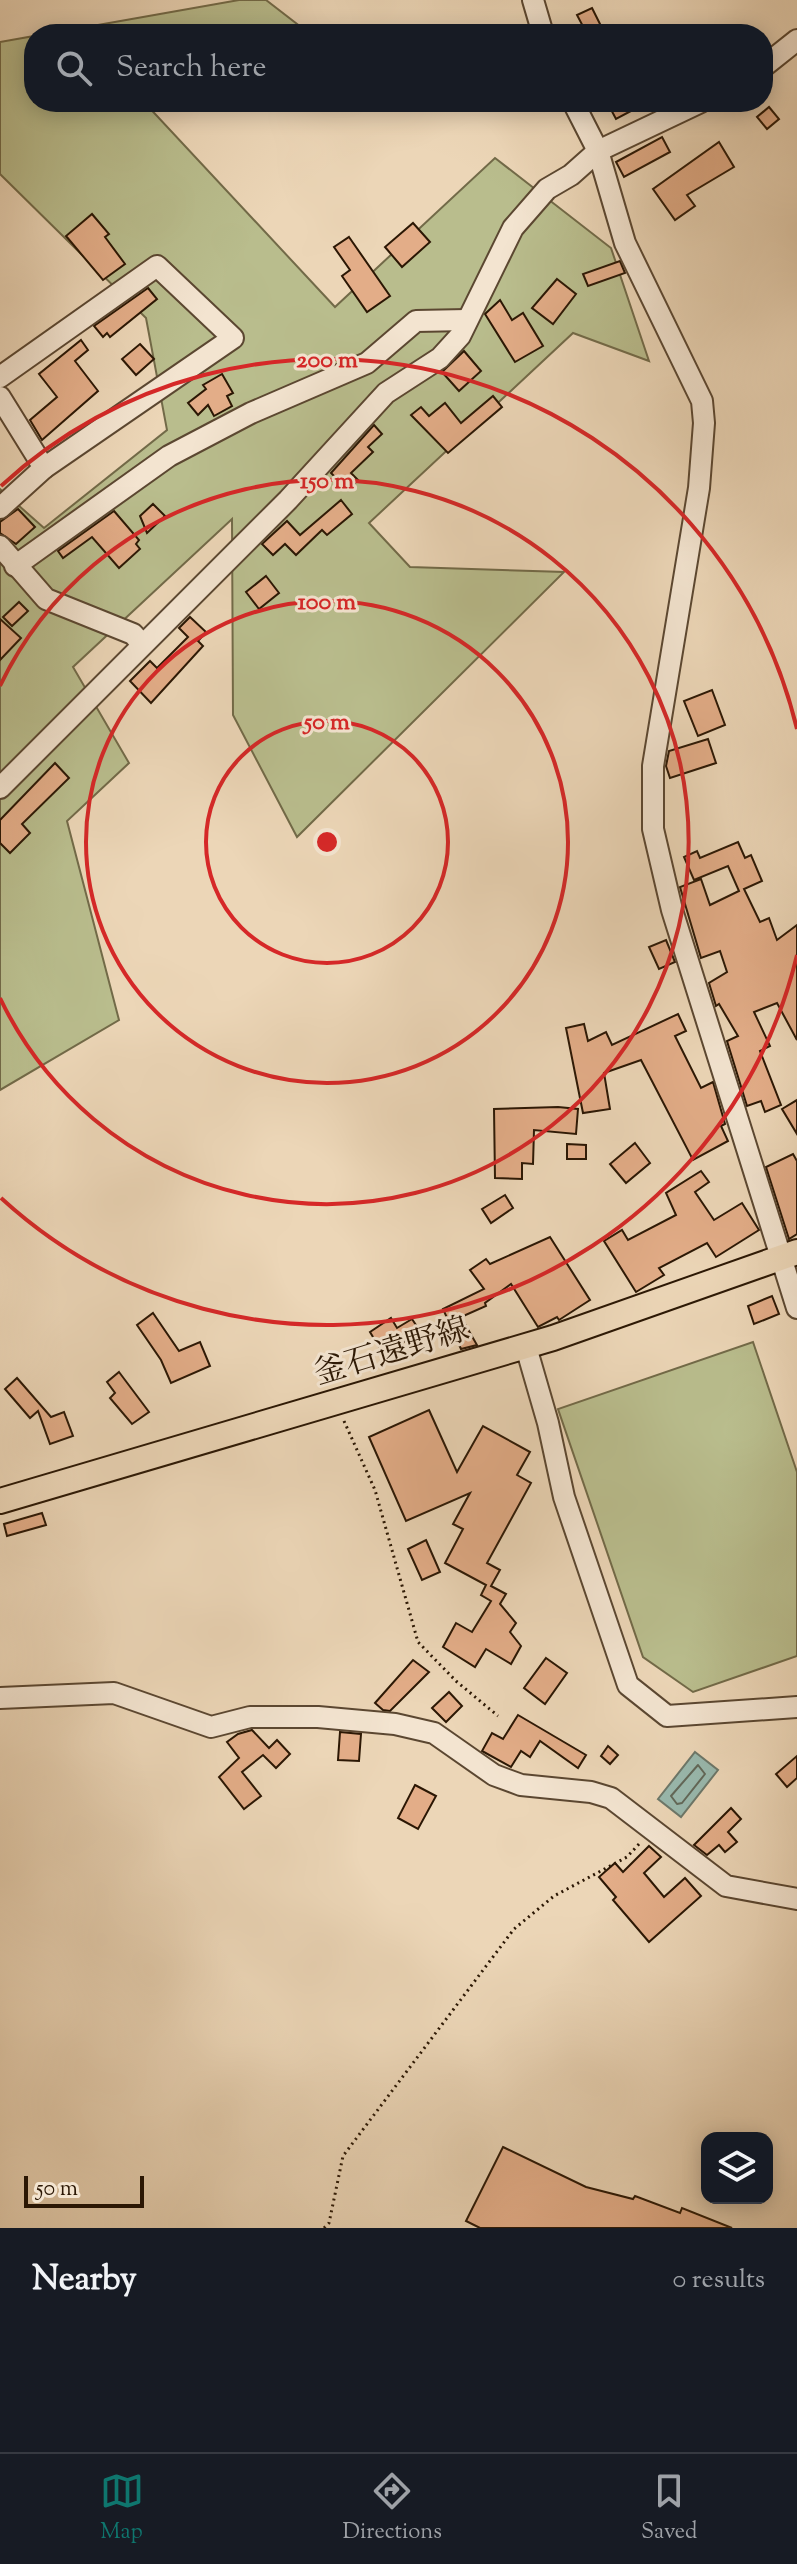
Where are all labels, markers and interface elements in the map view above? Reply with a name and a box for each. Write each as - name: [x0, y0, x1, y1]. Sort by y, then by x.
- search box: [24, 24, 773, 112]
- icon: search: [52, 46, 96, 90]
- text: Search here: [116, 47, 266, 90]
- text: 200 m: [296, 344, 358, 378]
- text: 150 m: [300, 465, 354, 499]
- text: 100 m: [298, 586, 356, 620]
- text: 50 m: [302, 706, 350, 740]
- centre of rings: [313, 828, 341, 856]
- street label: 釜石遠野線: [309, 1308, 475, 1398]
- map controls: [701, 2132, 773, 2204]
- button: layers: [701, 2132, 773, 2204]
- scale bar: [24, 2172, 144, 2208]
- text: 50 m: [36, 2174, 78, 2206]
- text: Nearby: [32, 2256, 137, 2305]
- text: 0 results: [673, 2262, 765, 2299]
- tab: Map: [100, 2469, 144, 2549]
- tab: Directions: [343, 2469, 442, 2549]
- tab: Saved: [641, 2469, 697, 2549]

